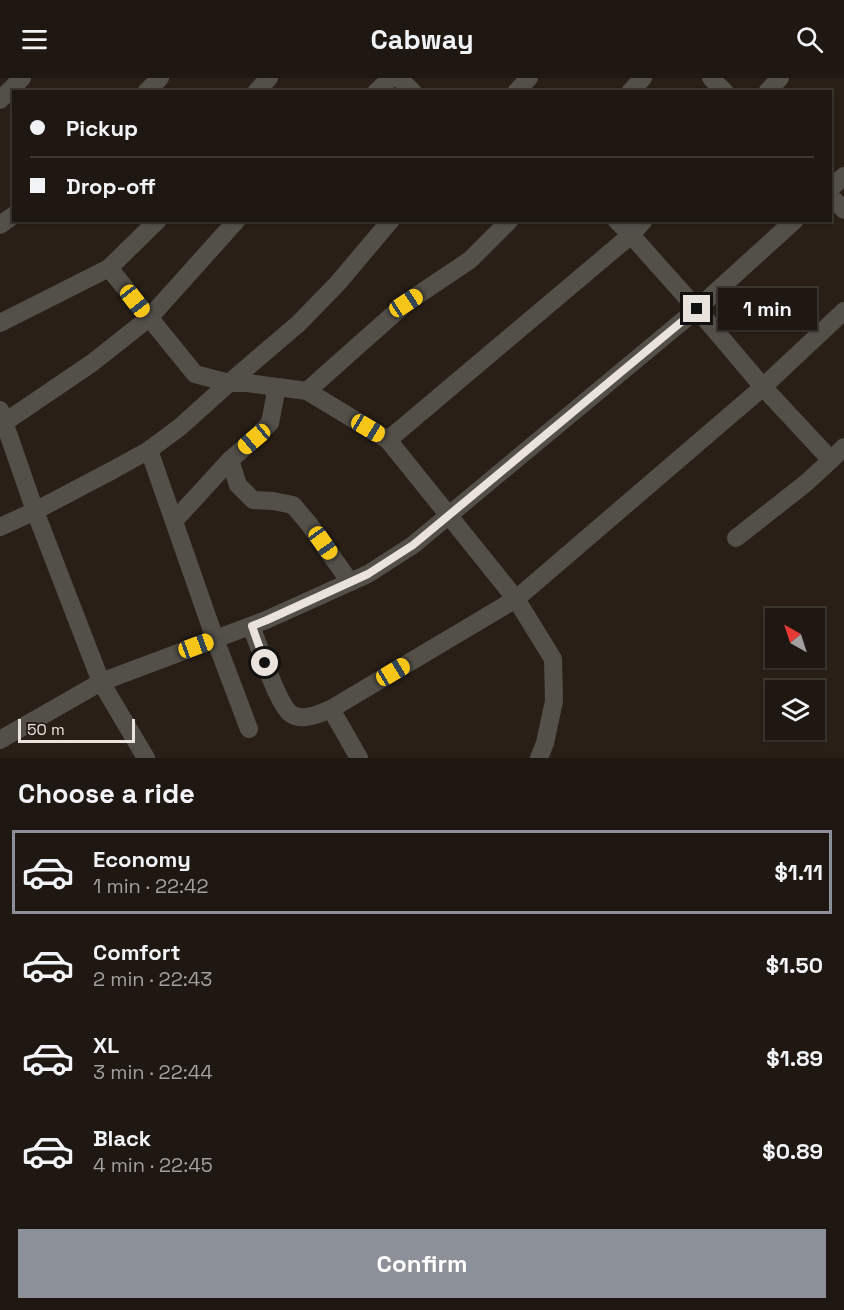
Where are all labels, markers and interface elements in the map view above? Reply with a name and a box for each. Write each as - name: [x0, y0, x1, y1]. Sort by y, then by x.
- text: Cabway: [370, 22, 474, 57]
- icon: menu: [18, 23, 51, 56]
- icon: search: [793, 23, 826, 56]
- text: Pickup: [66, 114, 138, 142]
- text: Drop-off: [66, 172, 156, 200]
- car: [117, 281, 153, 321]
- car: [386, 286, 426, 320]
- callout: 1 min: [718, 288, 817, 330]
- route end: [683, 295, 710, 322]
- text: 1 min: [743, 296, 792, 322]
- car: [348, 411, 388, 445]
- car: [234, 421, 274, 457]
- car: [305, 523, 341, 563]
- north arrow: [765, 608, 825, 668]
- map controls: [765, 608, 825, 740]
- car: [176, 631, 216, 661]
- route start: [251, 649, 278, 676]
- car: [373, 655, 413, 689]
- button: layers: [765, 680, 825, 740]
- scale bar: [18, 716, 135, 744]
- text: 50 m: [27, 719, 65, 740]
- text: Choose a ride: [18, 776, 195, 811]
- icon: car: [21, 845, 75, 899]
- text: Economy: [93, 845, 191, 873]
- text: $1.11: [774, 858, 823, 886]
- text: 1 min · 22:42: [93, 873, 209, 899]
- icon: car: [21, 938, 75, 992]
- text: Comfort: [93, 938, 181, 966]
- text: $1.50: [766, 951, 823, 979]
- text: 2 min · 22:43: [93, 966, 212, 992]
- icon: car: [21, 1031, 75, 1085]
- text: XL: [93, 1031, 119, 1059]
- text: $1.89: [766, 1044, 823, 1072]
- text: 3 min · 22:44: [93, 1059, 213, 1085]
- icon: car: [21, 1124, 75, 1178]
- text: Black: [93, 1124, 151, 1152]
- text: $0.89: [762, 1137, 823, 1165]
- text: 4 min · 22:45: [93, 1152, 213, 1178]
- button: Confirm: [18, 1229, 826, 1298]

